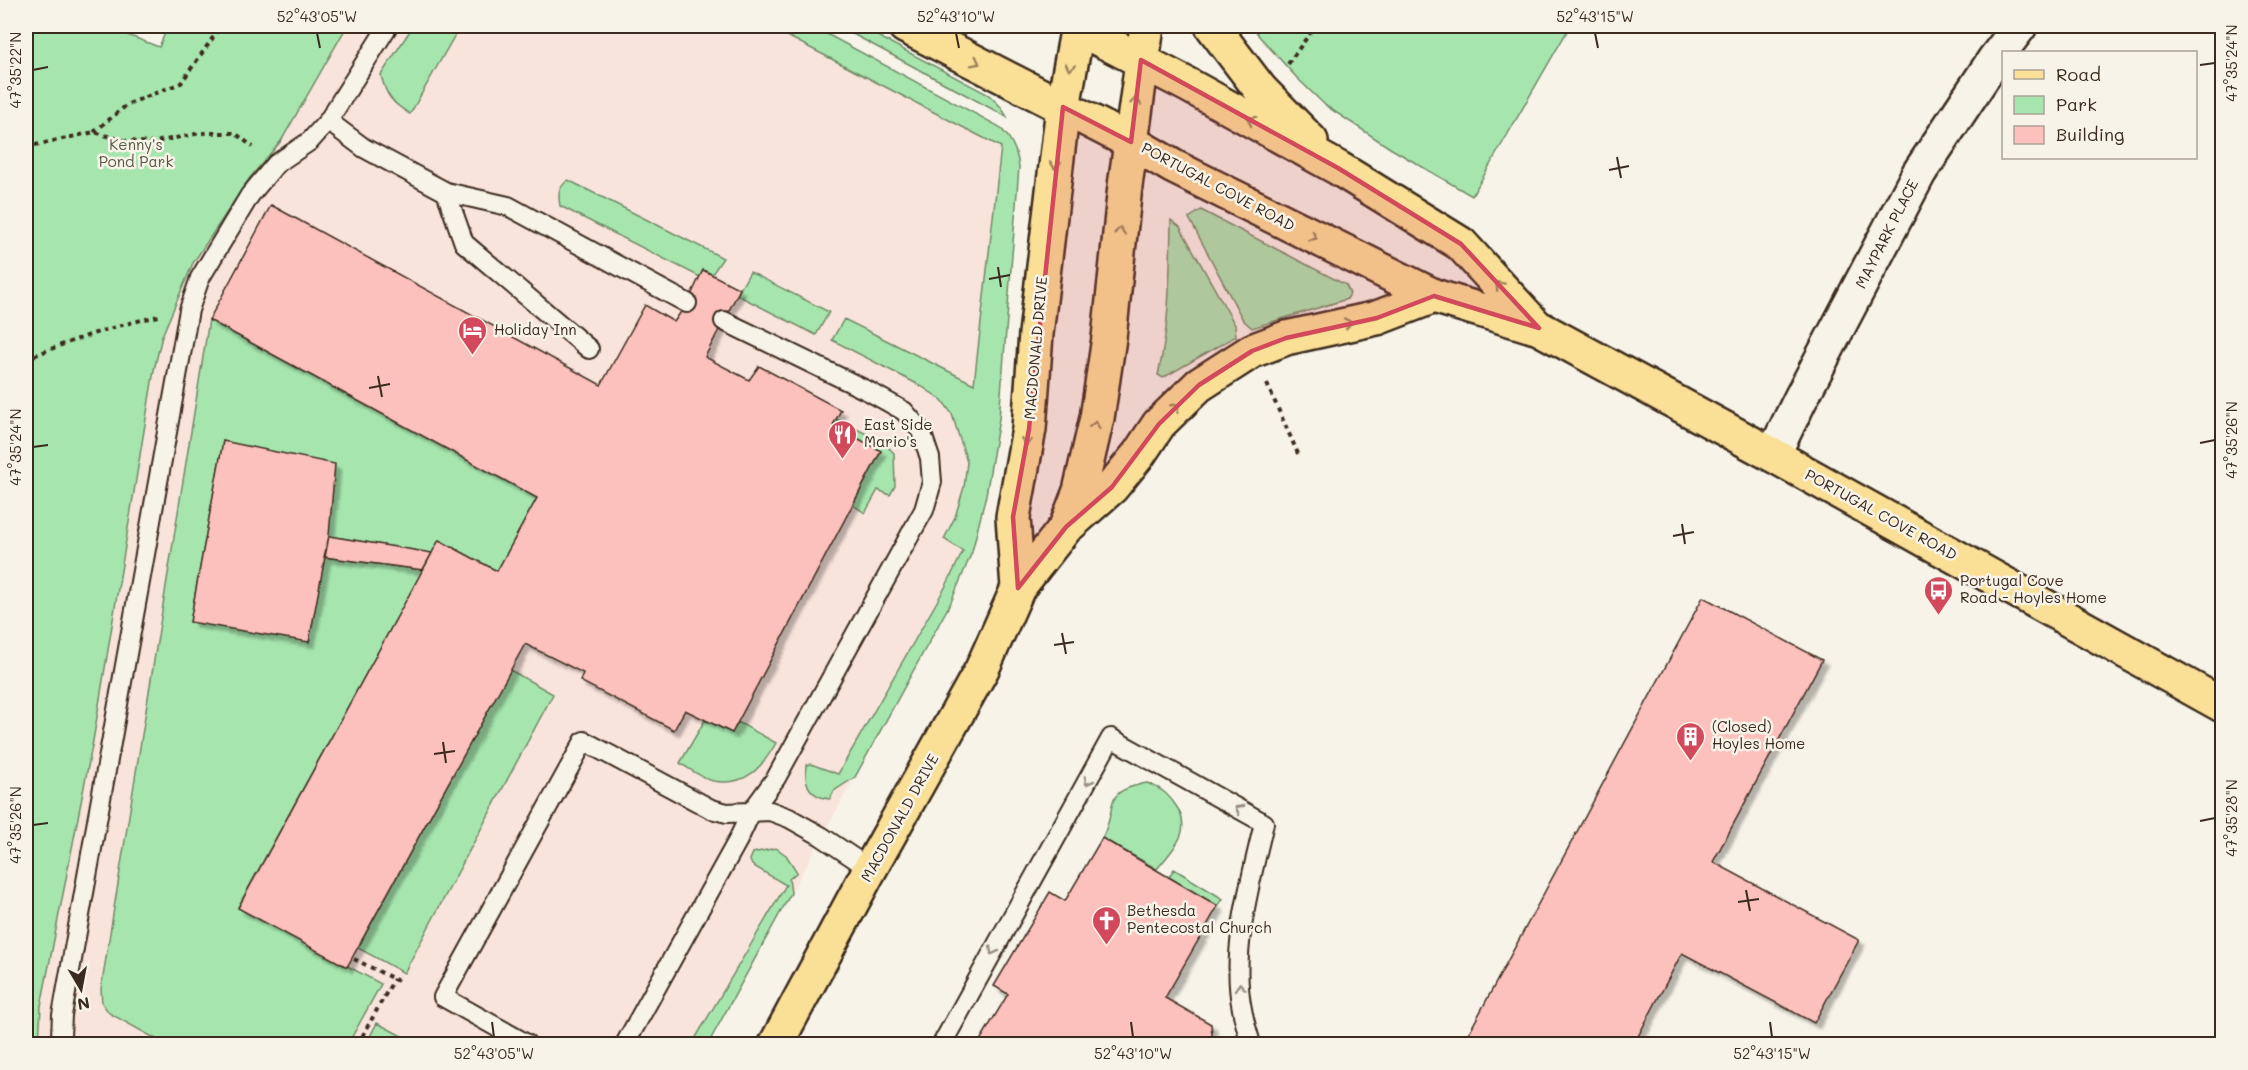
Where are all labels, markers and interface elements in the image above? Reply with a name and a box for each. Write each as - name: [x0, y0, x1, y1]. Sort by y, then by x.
- text: 52°43'05"W: [277, 6, 357, 26]
- text: 52°43'10"W: [917, 6, 995, 26]
- text: 52°43'15"W: [1556, 6, 1634, 26]
- text: 47°35'24"N: [2221, 24, 2241, 102]
- text: 47°35'22"N: [5, 32, 25, 108]
- legend: [2002, 51, 2197, 159]
- one-way arrow: [970, 55, 980, 66]
- one-way arrow: [1064, 62, 1077, 72]
- text: Road: [2056, 62, 2101, 86]
- text: Park: [2056, 92, 2097, 116]
- one-way arrow: [1129, 96, 1142, 105]
- one-way arrow: [1247, 116, 1257, 127]
- text: Building: [2056, 122, 2124, 146]
- park label: Kenny's Pond Park: [99, 134, 173, 171]
- street label: PORTUGAL COVE ROAD: [1138, 137, 1299, 235]
- one-way arrow: [1050, 160, 1062, 169]
- street label: MAYPARK PLACE: [1850, 175, 1922, 291]
- one-way arrow: [1113, 227, 1126, 236]
- one-way arrow: [1307, 229, 1318, 241]
- street label: MACDONALD DRIVE: [1019, 275, 1051, 420]
- one-way arrow: [1495, 281, 1506, 292]
- hotel icon: Holiday Inn: [457, 314, 489, 356]
- one-way arrow: [1343, 317, 1353, 330]
- place label: Holiday Inn: [494, 319, 577, 339]
- text: 47°35'26"N: [2221, 401, 2241, 479]
- one-way arrow: [1169, 404, 1180, 415]
- text: 47°35'24"N: [5, 408, 25, 486]
- place label: East Side Mario's: [864, 414, 932, 451]
- restaurant icon: East Side Mario's: [827, 418, 859, 460]
- one-way arrow: [1088, 420, 1101, 430]
- one-way arrow: [1021, 438, 1033, 447]
- street label: PORTUGAL COVE ROAD: [1802, 464, 1961, 564]
- place label: Portugal Cove Road - Hoyles Home: [1960, 570, 2107, 607]
- bus stop icon: Portugal Cove Road - Hoyles Home: [1923, 574, 1955, 616]
- place label: (Closed) Hoyles Home: [1712, 716, 1805, 753]
- building icon: (Closed) Hoyles Home: [1675, 720, 1707, 762]
- street label: MACDONALD DRIVE: [856, 750, 943, 885]
- one-way arrow: [1084, 774, 1095, 785]
- text: 47°35'28"N: [2221, 779, 2241, 857]
- text: 47°35'26"N: [5, 786, 25, 864]
- one-way arrow: [1235, 805, 1245, 817]
- place label: Bethesda Pentecostal Church: [1127, 900, 1271, 937]
- church icon: Bethesda Pentecostal Church: [1090, 904, 1122, 946]
- one-way arrow: [989, 945, 1000, 955]
- north arrow: [51, 959, 111, 1019]
- one-way arrow: [1234, 983, 1247, 992]
- text: N: [76, 993, 92, 1016]
- text: 52°43'05"W: [454, 1043, 534, 1063]
- text: 52°43'10"W: [1094, 1043, 1172, 1063]
- text: 52°43'15"W: [1733, 1043, 1811, 1063]

